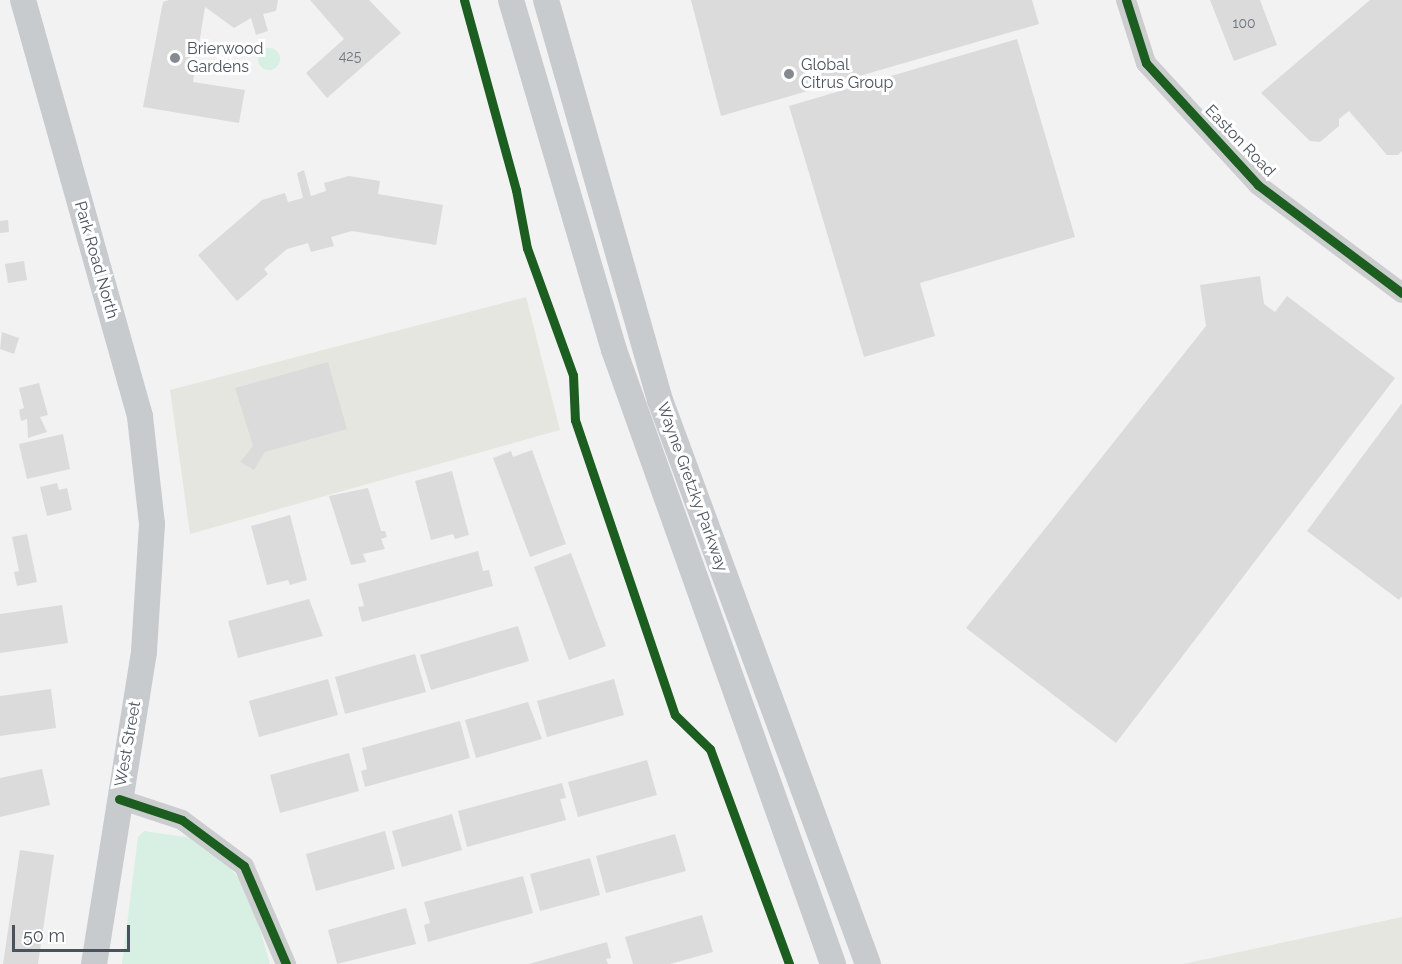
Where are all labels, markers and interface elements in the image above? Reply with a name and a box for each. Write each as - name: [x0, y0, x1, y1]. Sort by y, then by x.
- house number: 100: [1232, 15, 1256, 31]
- place label: Brierwood Gardens: [187, 39, 263, 77]
- house number: 425: [339, 48, 361, 64]
- marker: Brierwood Gardens: [168, 51, 182, 65]
- place label: Global Citrus Group: [801, 55, 893, 93]
- marker: Global Citrus Group: [782, 67, 796, 81]
- street label: Easton Road: [1201, 101, 1279, 181]
- street label: Park Road North: [70, 199, 122, 321]
- street label: Wayne Gretzky Parkway: [652, 400, 732, 574]
- street label: West Street: [111, 700, 145, 788]
- scale bar: [15, 913, 134, 951]
- text: 50 m: [23, 925, 65, 946]

